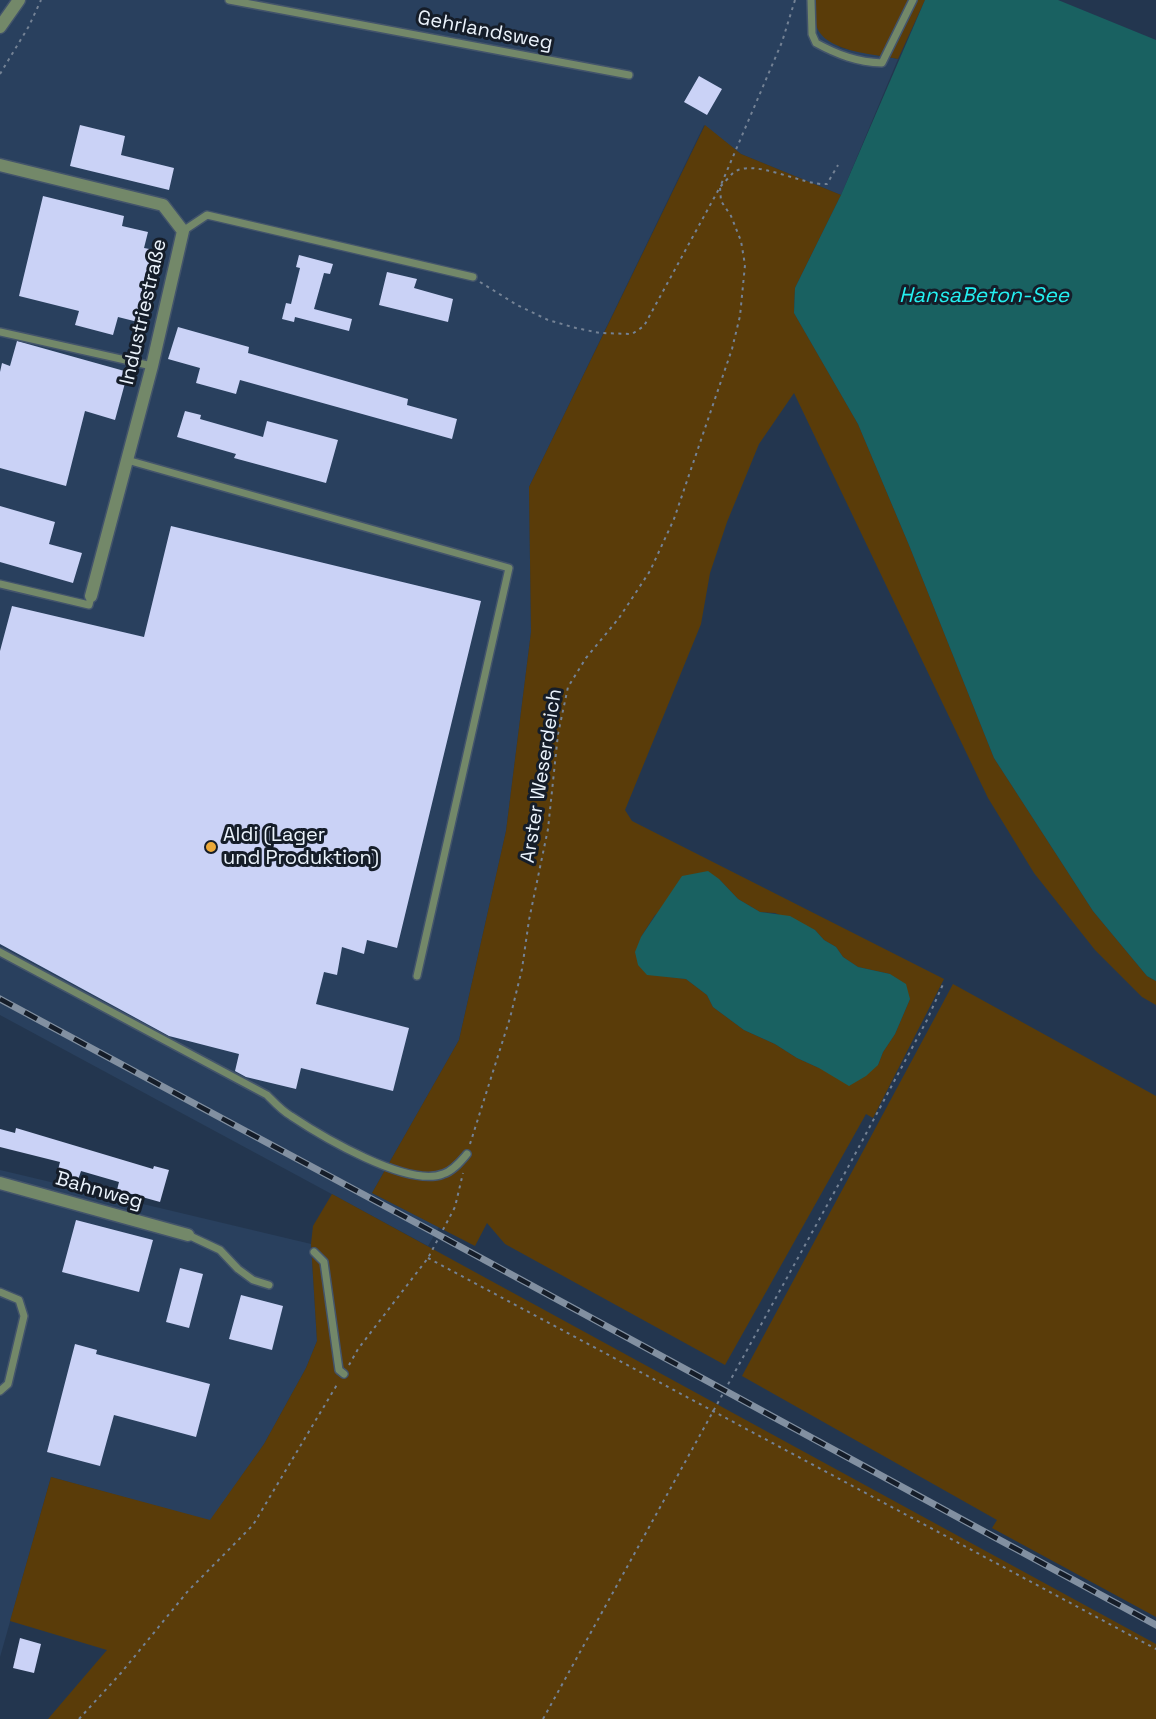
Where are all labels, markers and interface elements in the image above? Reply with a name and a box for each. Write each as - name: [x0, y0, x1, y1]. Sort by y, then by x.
- street label: Gehrlandsweg: [415, 6, 555, 56]
- street label: Industriestraße: [116, 237, 172, 387]
- water label: HansaBeton-See: [899, 283, 1069, 309]
- street label: Arster Weserdeich: [516, 687, 568, 865]
- place label: Aldi (Lager und Produktion): [223, 824, 379, 871]
- marker: Aldi (Lager und Produktion): [204, 840, 218, 854]
- street label: Bahnweg: [53, 1167, 145, 1215]

